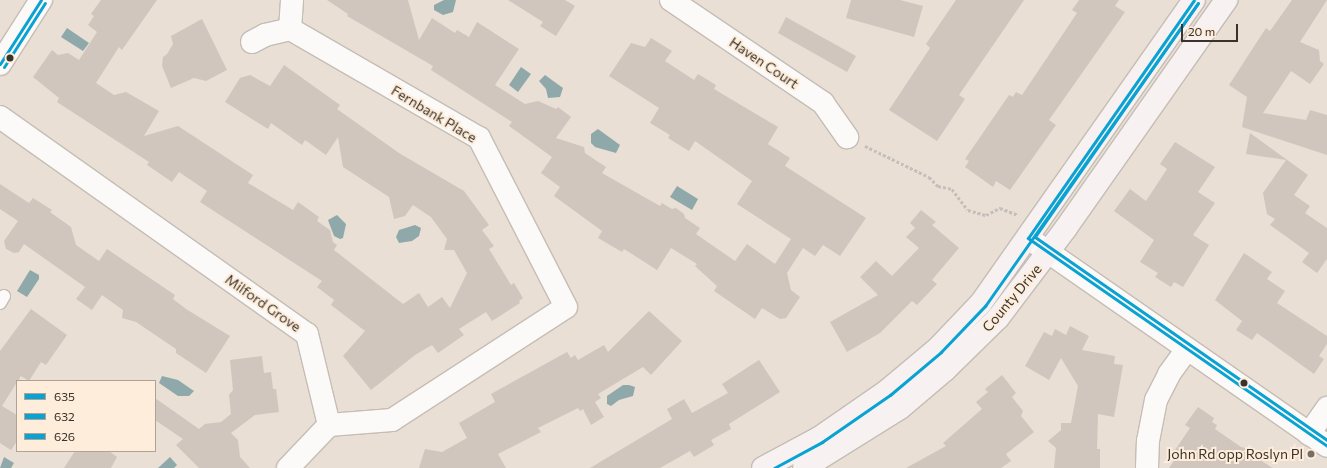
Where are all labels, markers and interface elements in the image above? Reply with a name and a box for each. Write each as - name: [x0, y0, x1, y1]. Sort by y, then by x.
- scale bar: [1183, 16, 1240, 42]
- text: 20 m: [1188, 24, 1215, 38]
- street label: Haven Court: [726, 34, 802, 92]
- unlabelled marker: [5, 53, 15, 63]
- street label: Fernbank Place: [388, 82, 480, 146]
- street label: County Drive: [979, 261, 1045, 335]
- street label: Milford Grove: [222, 271, 304, 335]
- unlabelled marker: [1239, 378, 1249, 388]
- legend: [16, 380, 156, 452]
- text: 635: [54, 389, 75, 403]
- text: 632: [54, 409, 75, 423]
- text: 626: [54, 429, 75, 443]
- place label: John Rd opp Roslyn Pl: [1167, 446, 1303, 462]
- marker: John Rd opp Roslyn Pl: [1306, 449, 1316, 459]

